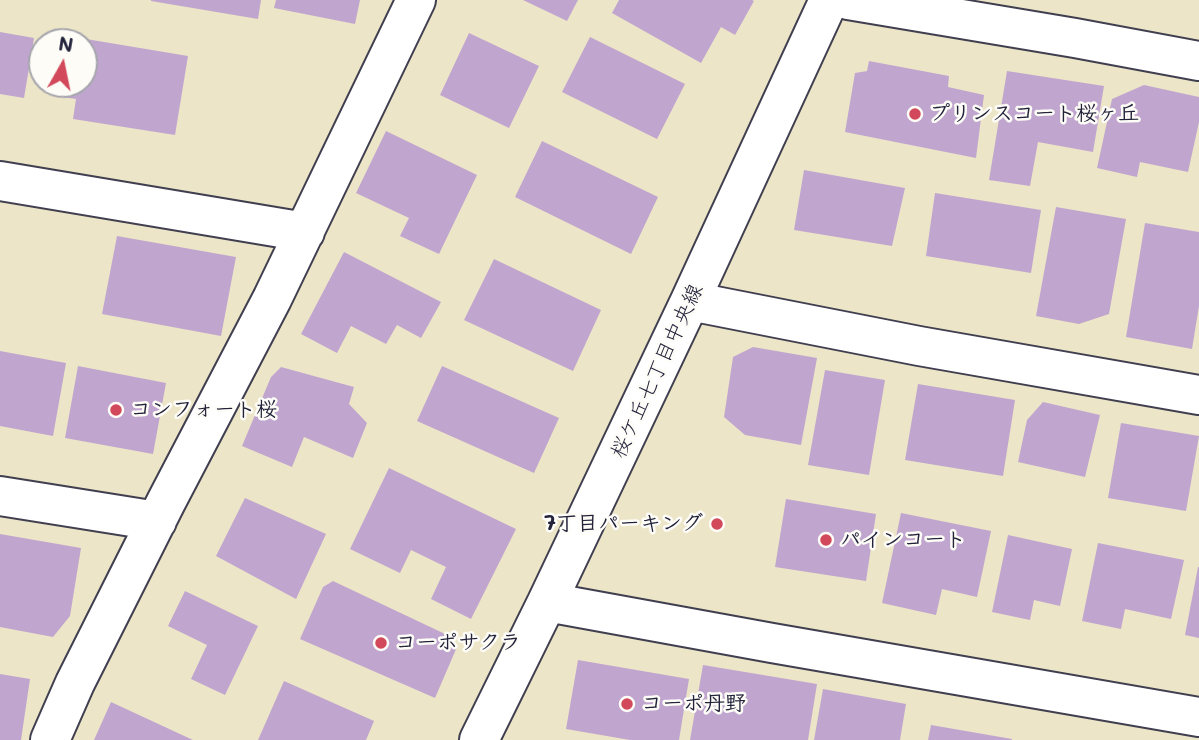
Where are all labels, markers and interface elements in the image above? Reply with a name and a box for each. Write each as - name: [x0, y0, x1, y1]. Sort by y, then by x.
- north arrow: [28, 28, 98, 98]
- text: N: [57, 30, 75, 57]
- place label: プリンスコート桜ヶ丘: [929, 101, 1139, 127]
- marker: プリンスコート桜ヶ丘: [907, 106, 923, 122]
- street label: 桜ケ丘七丁目中央線: [606, 280, 708, 462]
- place label: コンフォート桜: [130, 397, 277, 423]
- marker: コンフォート桜: [108, 402, 124, 418]
- place label: 7丁目パーキング: [544, 511, 703, 537]
- marker: 7丁目パーキング: [709, 516, 725, 532]
- place label: パインコート: [840, 527, 966, 553]
- marker: パインコート: [818, 532, 834, 548]
- place label: コーポサクラ: [395, 630, 521, 656]
- marker: コーポサクラ: [373, 635, 389, 651]
- place label: コーポ丹野: [641, 691, 746, 717]
- marker: コーポ丹野: [619, 696, 635, 712]

